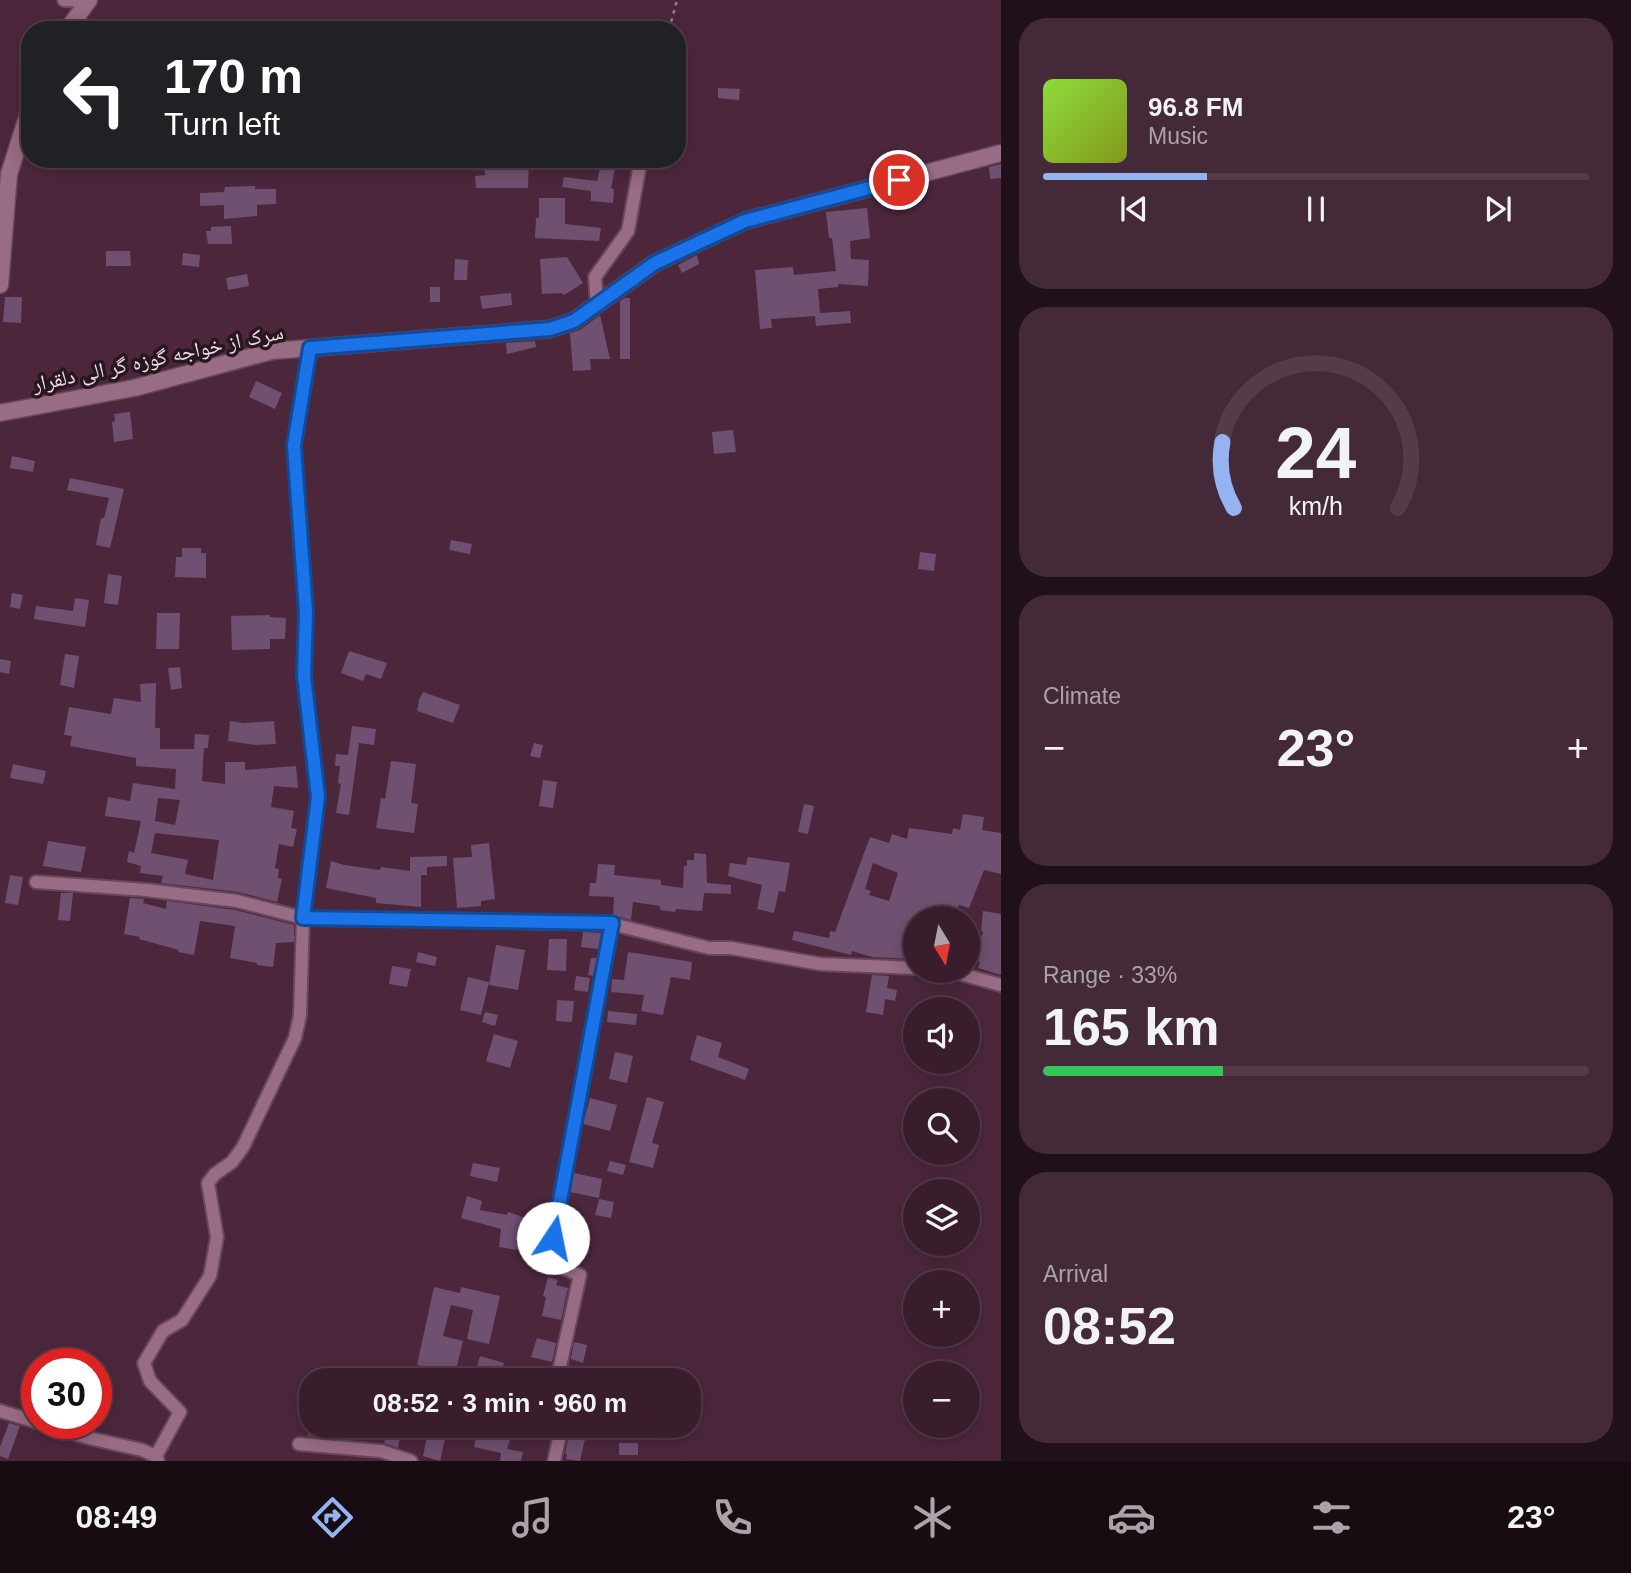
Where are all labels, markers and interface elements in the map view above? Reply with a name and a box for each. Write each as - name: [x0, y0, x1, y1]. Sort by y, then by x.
- icon: left: [49, 49, 140, 140]
- text: 170 m: [164, 49, 303, 103]
- text: 96.8 FM: [1148, 92, 1243, 122]
- text: Turn left: [164, 106, 280, 142]
- text: Music: [1148, 123, 1208, 149]
- pin: [869, 150, 929, 210]
- icon: arrive: [880, 161, 918, 199]
- icon: previous: [1115, 190, 1153, 228]
- icon: pause: [1297, 190, 1335, 228]
- icon: next: [1479, 190, 1517, 228]
- street label: سرک از خواجه گوزه گر الی دلقرار: [29, 320, 286, 398]
- text: 24: [1276, 412, 1357, 493]
- text: km/h: [1289, 492, 1343, 520]
- text: Climate: [1043, 683, 1121, 709]
- text: 23°: [1277, 719, 1355, 777]
- text: −: [1043, 727, 1065, 769]
- text: +: [1567, 727, 1589, 769]
- north arrow: [903, 906, 980, 984]
- map controls: [903, 906, 980, 1438]
- text: Range · 33%: [1043, 962, 1177, 988]
- button: sound: [903, 997, 980, 1074]
- text: 165 km: [1043, 998, 1219, 1056]
- button: search: [903, 1088, 980, 1165]
- button: layers: [903, 1179, 980, 1256]
- position arrow: [516, 1201, 590, 1275]
- text: Arrival: [1043, 1261, 1108, 1287]
- button: +: [903, 1270, 980, 1347]
- text: 08:52: [1043, 1297, 1176, 1355]
- speed limit sign: 30: [21, 1348, 112, 1439]
- button: −: [903, 1361, 980, 1438]
- text: 08:52 · 3 min · 960 m: [373, 1388, 627, 1418]
- icon: directions: [308, 1493, 357, 1542]
- icon: music: [508, 1493, 557, 1542]
- icon: phone: [708, 1493, 757, 1542]
- icon: climate: [908, 1493, 957, 1542]
- icon: car: [1107, 1493, 1156, 1542]
- icon: filters: [1307, 1493, 1356, 1542]
- text: 08:49: [75, 1499, 157, 1535]
- text: 23°: [1507, 1499, 1556, 1535]

